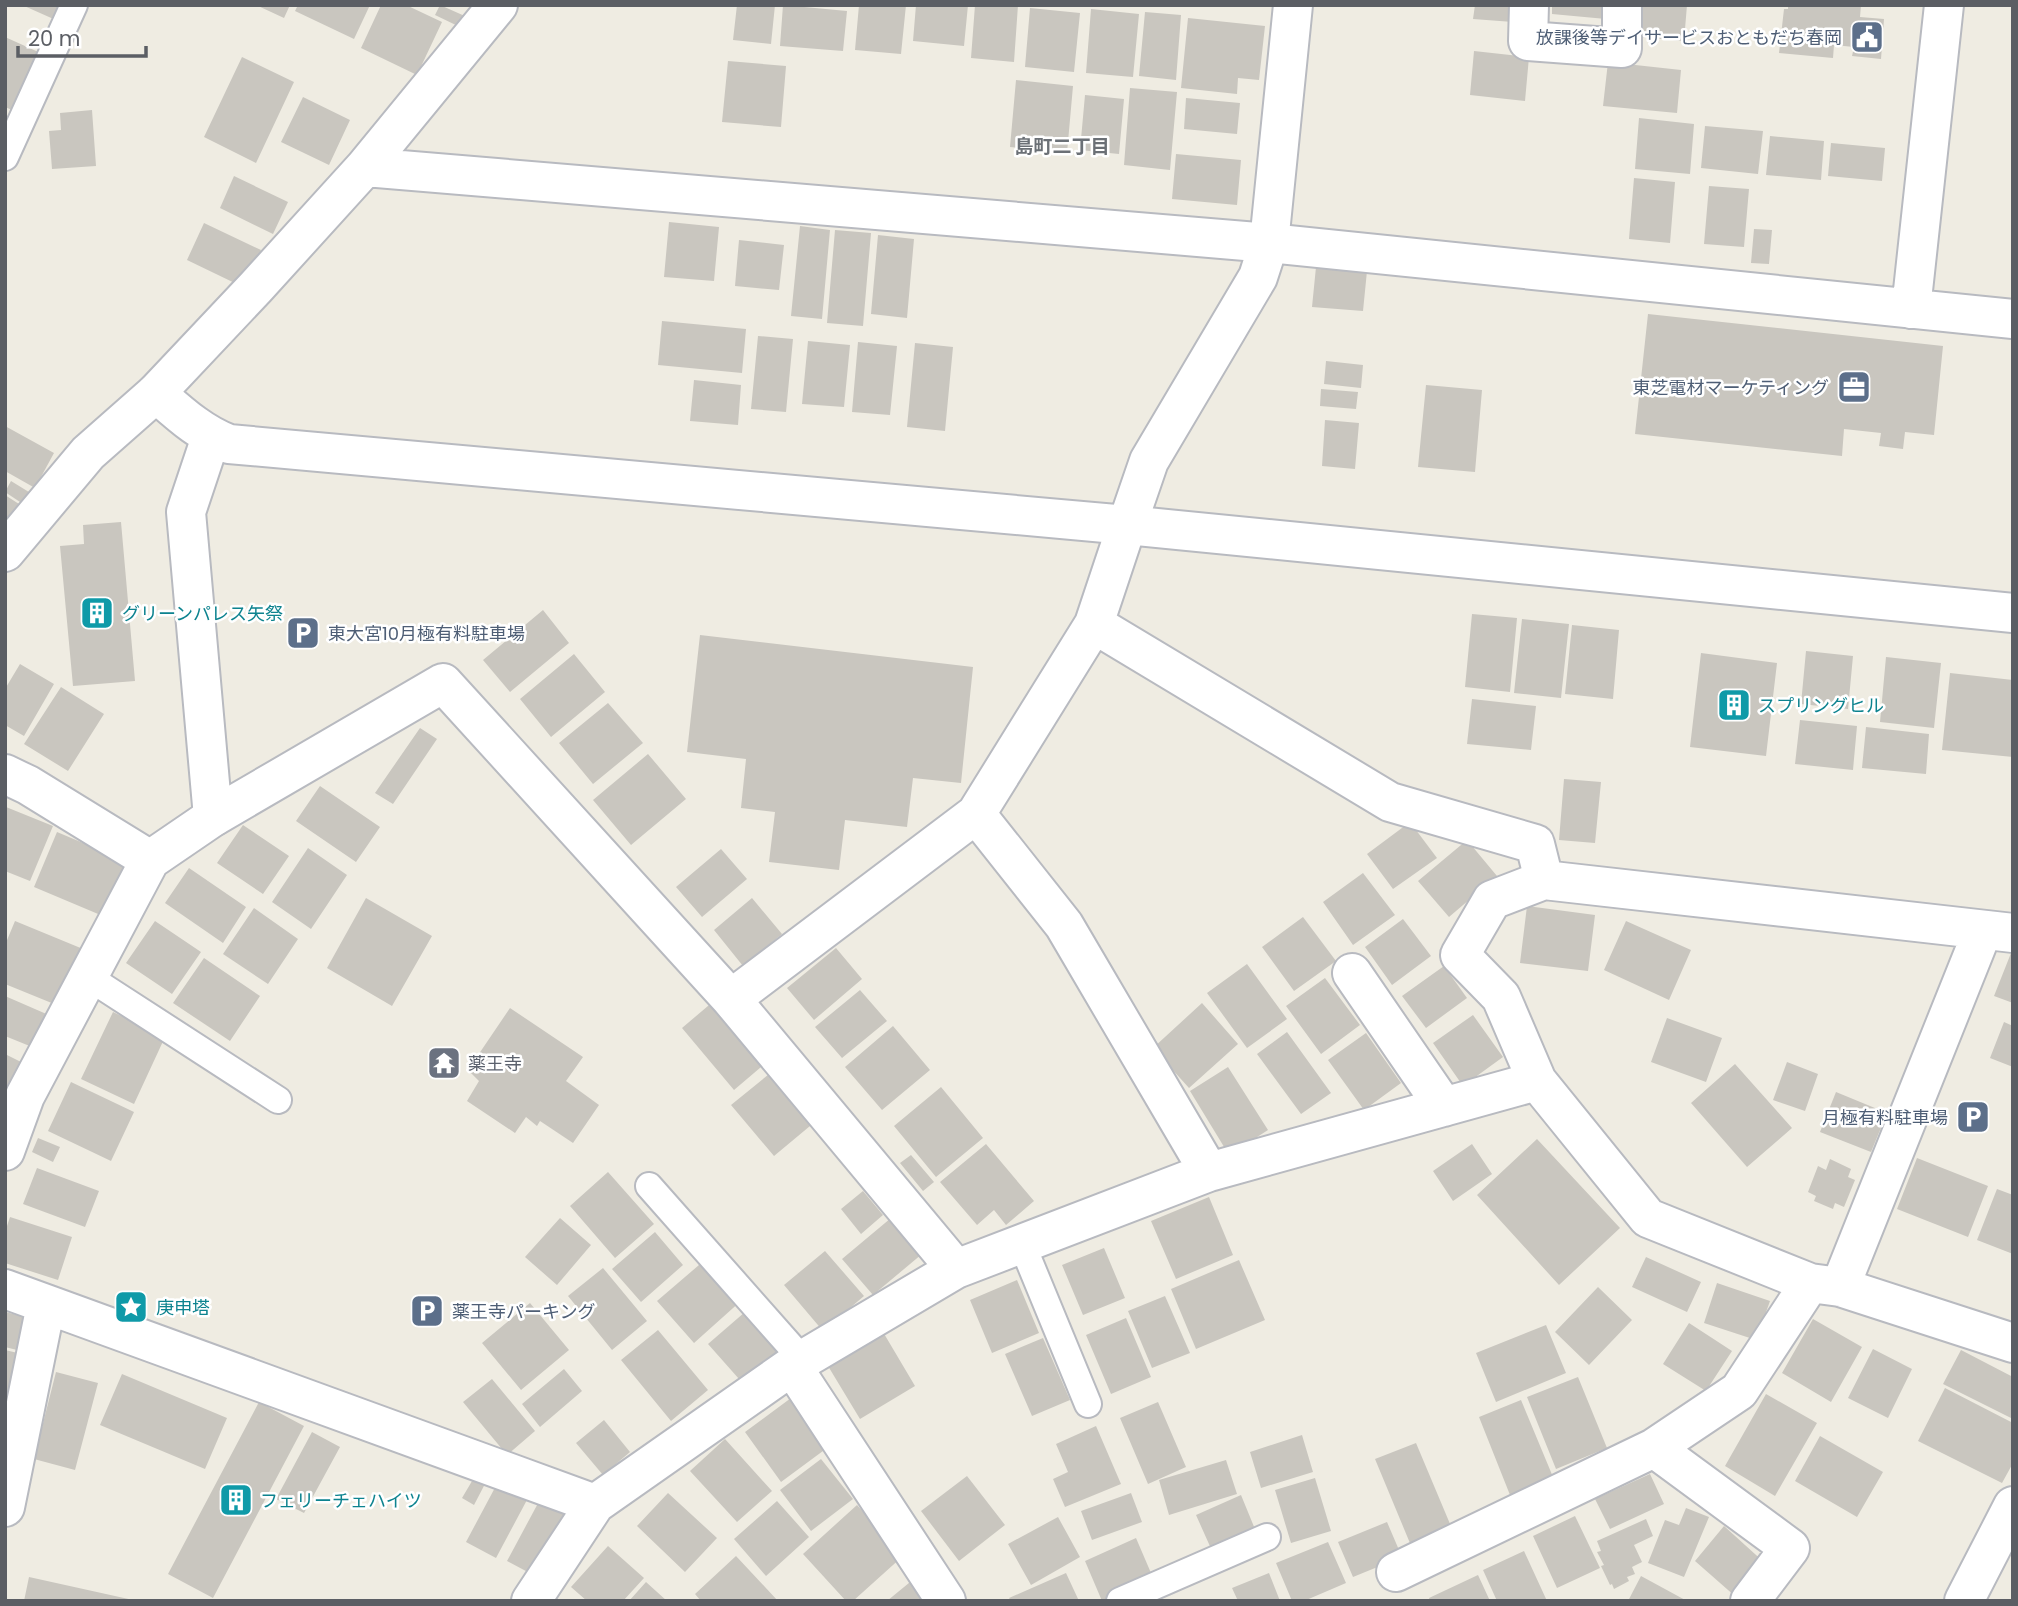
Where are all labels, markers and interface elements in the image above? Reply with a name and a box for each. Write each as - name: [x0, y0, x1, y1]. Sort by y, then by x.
- scale bar: [18, 14, 145, 58]
- public building icon: 放課後等デイサービスおともだち春岡: [1848, 18, 1886, 56]
- text: 20 m: [28, 24, 81, 53]
- place label: 放課後等デイサービスおともだち春岡: [1536, 25, 1842, 50]
- district label: 島町二丁目: [1014, 133, 1110, 160]
- office icon: 東芝電材マーケティング: [1835, 368, 1873, 406]
- place label: 東芝電材マーケティング: [1632, 375, 1829, 400]
- building icon: グリーンパレス矢祭: [78, 594, 116, 632]
- place label: グリーンパレス矢祭: [122, 601, 283, 626]
- parking icon: 東大宮10月極有料駐車場: [284, 614, 322, 652]
- place label: 東大宮10月極有料駐車場: [328, 621, 525, 646]
- building icon: スプリングヒル: [1715, 686, 1753, 724]
- place label: スプリングヒル: [1758, 693, 1884, 718]
- temple icon: 薬王寺: [425, 1044, 463, 1082]
- place label: 薬王寺: [468, 1051, 522, 1076]
- parking icon: 月極有料駐車場: [1954, 1098, 1992, 1136]
- place label: 月極有料駐車場: [1822, 1105, 1948, 1130]
- place icon: 庚申塔: [112, 1288, 150, 1326]
- parking icon: 薬王寺パーキング: [408, 1292, 446, 1330]
- place label: 庚申塔: [156, 1295, 210, 1320]
- place label: 薬王寺パーキング: [452, 1299, 595, 1324]
- building icon: フェリーチェハイツ: [217, 1481, 255, 1519]
- place label: フェリーチェハイツ: [260, 1488, 422, 1513]

